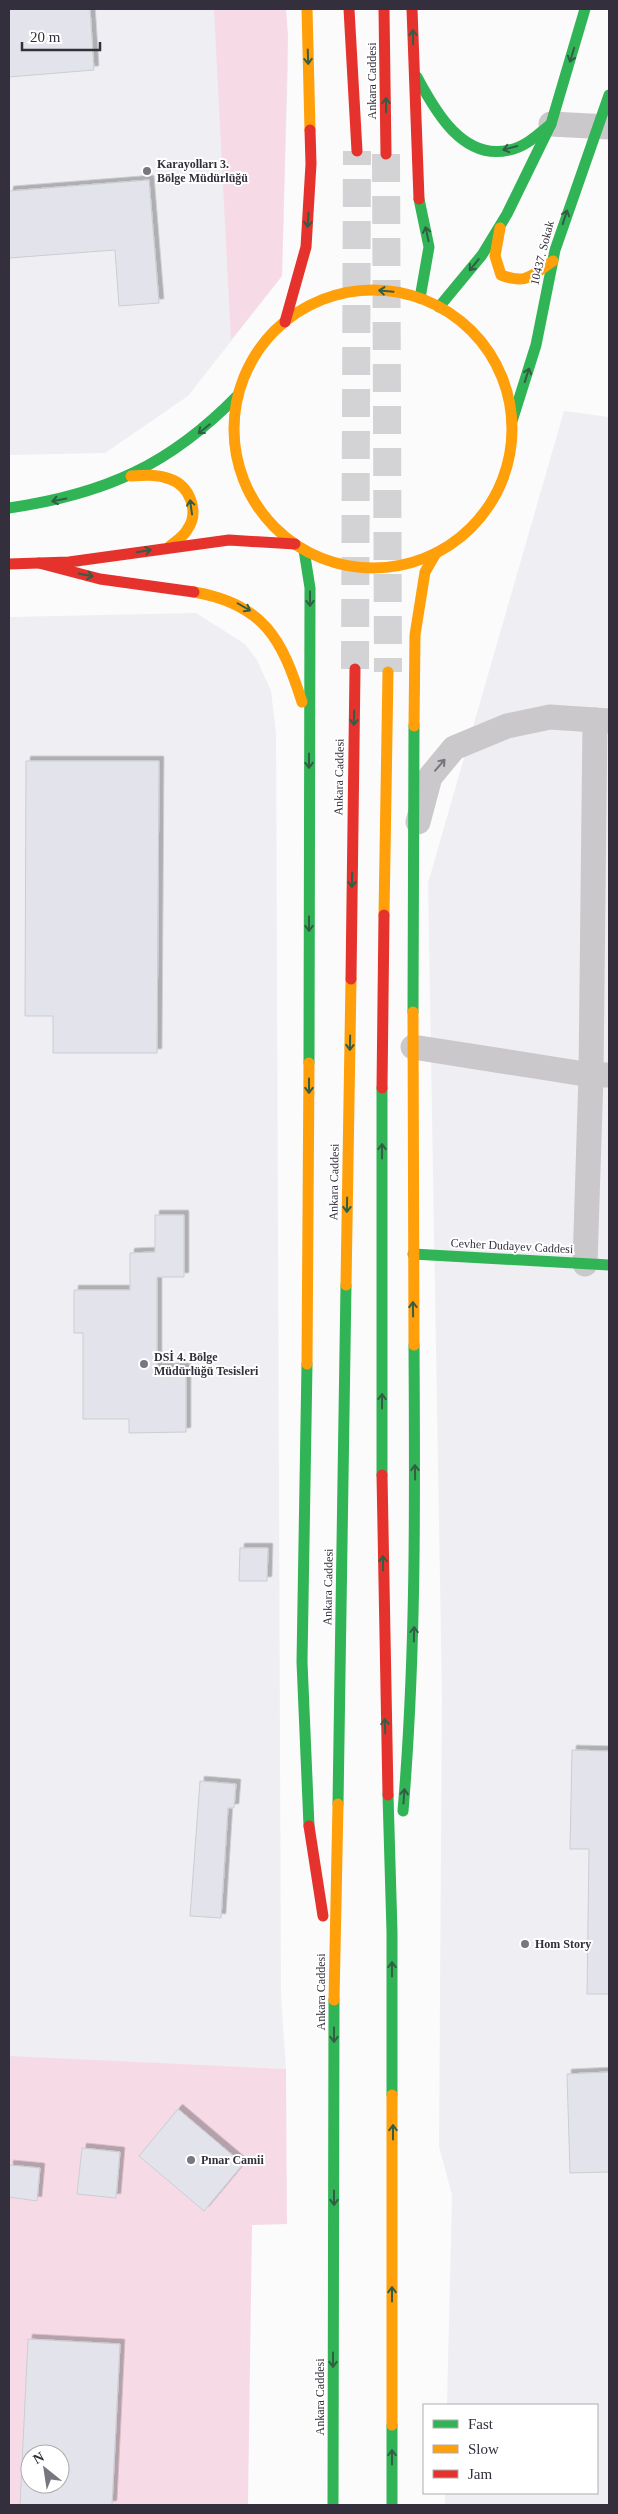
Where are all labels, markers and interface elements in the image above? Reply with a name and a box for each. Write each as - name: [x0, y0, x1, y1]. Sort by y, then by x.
- scale bar: [22, 20, 100, 52]
- text: 20 m: [30, 29, 61, 45]
- one-way arrow: [408, 29, 418, 46]
- street label: Ankara Caddesi: [365, 42, 379, 119]
- one-way arrow: [566, 47, 576, 63]
- one-way arrow: [303, 49, 313, 65]
- one-way arrow: [381, 98, 391, 114]
- one-way arrow: [502, 144, 518, 153]
- place label: Karayolları 3. Bölge Müdürlüğü: [157, 157, 248, 185]
- marker: Karayolları 3. Bölge Müdürlüğü: [141, 165, 153, 177]
- one-way arrow: [561, 210, 571, 226]
- one-way arrow: [303, 212, 312, 228]
- street label: 10437. Sokak: [527, 219, 557, 287]
- one-way arrow: [421, 226, 431, 242]
- one-way arrow: [468, 258, 479, 271]
- one-way arrow: [378, 287, 394, 296]
- one-way arrow: [522, 367, 532, 383]
- one-way arrow: [197, 424, 210, 435]
- one-way arrow: [51, 496, 67, 505]
- one-way arrow: [186, 499, 196, 515]
- one-way arrow: [136, 546, 152, 556]
- one-way arrow: [77, 571, 93, 581]
- one-way arrow: [305, 590, 315, 606]
- one-way arrow: [236, 602, 251, 612]
- one-way arrow: [349, 709, 359, 725]
- street label: Ankara Caddesi: [331, 738, 347, 816]
- one-way arrow: [304, 752, 314, 769]
- one-way arrow: [434, 759, 446, 772]
- one-way arrow: [347, 872, 357, 888]
- one-way arrow: [304, 915, 314, 931]
- one-way arrow: [345, 1034, 354, 1050]
- one-way arrow: [304, 1078, 314, 1094]
- street label: Ankara Caddesi: [326, 1143, 342, 1221]
- one-way arrow: [377, 1143, 387, 1160]
- one-way arrow: [342, 1196, 352, 1213]
- street label: Cevher Dudayev Caddesi: [450, 1236, 574, 1256]
- one-way arrow: [408, 1301, 418, 1318]
- place label: DSİ 4. Bölge Müdürlüğü Tesisleri: [154, 1350, 259, 1378]
- marker: DSİ 4. Bölge Müdürlüğü Tesisleri: [138, 1358, 150, 1370]
- one-way arrow: [377, 1393, 387, 1410]
- one-way arrow: [410, 1464, 420, 1480]
- street label: Ankara Caddesi: [320, 1548, 336, 1626]
- one-way arrow: [378, 1556, 388, 1572]
- one-way arrow: [409, 1626, 419, 1642]
- one-way arrow: [381, 1718, 390, 1734]
- one-way arrow: [400, 1788, 409, 1804]
- place label: Hom Story: [535, 1937, 591, 1951]
- marker: Hom Story: [519, 1938, 531, 1950]
- street label: Ankara Caddesi: [314, 1953, 328, 2030]
- one-way arrow: [387, 1961, 397, 1978]
- one-way arrow: [330, 2027, 339, 2043]
- one-way arrow: [388, 2124, 398, 2140]
- place label: Pınar Camii: [201, 2153, 264, 2167]
- marker: Pınar Camii: [185, 2154, 197, 2166]
- one-way arrow: [329, 2189, 339, 2205]
- one-way arrow: [387, 2286, 397, 2302]
- one-way arrow: [328, 2352, 338, 2368]
- street label: Ankara Caddesi: [313, 2358, 327, 2435]
- legend: [423, 2404, 598, 2494]
- text: Fast: [468, 2416, 494, 2432]
- text: Slow: [468, 2441, 499, 2457]
- north arrow: [20, 2444, 70, 2494]
- text: N: [31, 2449, 47, 2467]
- one-way arrow: [387, 2449, 397, 2465]
- text: Jam: [468, 2466, 492, 2482]

